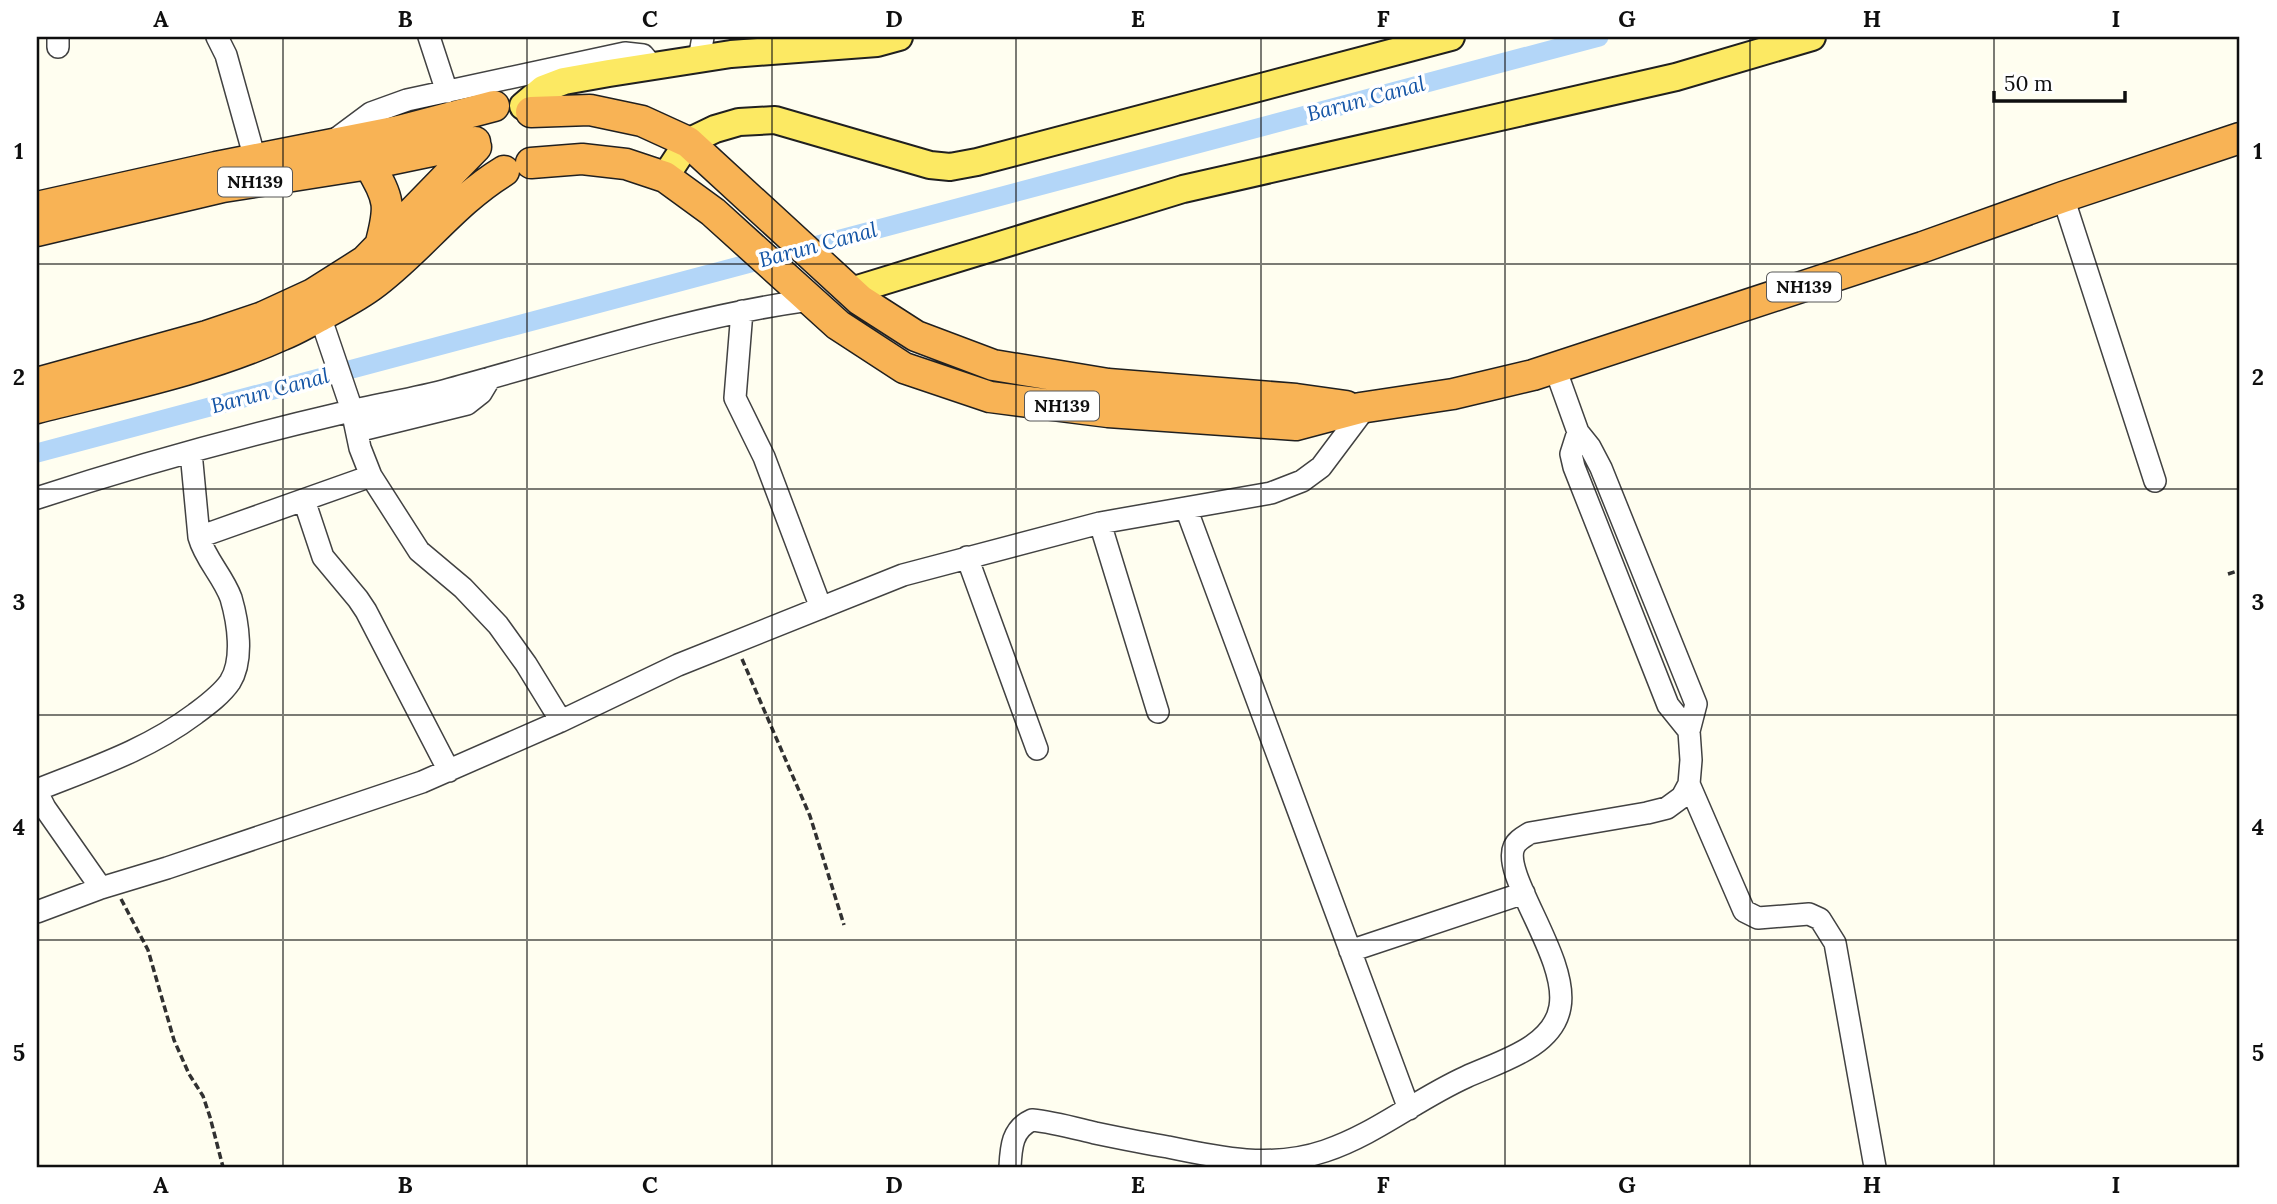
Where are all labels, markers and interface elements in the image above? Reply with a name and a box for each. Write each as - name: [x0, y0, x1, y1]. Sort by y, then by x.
- text: A: [153, 4, 169, 33]
- text: B: [397, 4, 413, 33]
- text: C: [642, 4, 658, 33]
- text: D: [885, 4, 903, 33]
- text: E: [1131, 4, 1145, 33]
- text: F: [1376, 4, 1390, 33]
- text: G: [1618, 4, 1636, 33]
- text: H: [1863, 4, 1881, 33]
- text: I: [2112, 4, 2120, 33]
- scale bar: [1994, 60, 2125, 104]
- water label: Barun Canal: [1304, 70, 1428, 127]
- text: 50 m: [2004, 70, 2053, 97]
- text: 1: [14, 136, 24, 165]
- text: 1: [2253, 136, 2263, 165]
- road number: NH139: [218, 168, 292, 196]
- water label: Barun Canal: [756, 216, 880, 273]
- road number: NH139: [1767, 272, 1841, 302]
- text: 2: [13, 362, 25, 391]
- water label: Barun Canal: [208, 362, 332, 419]
- text: 2: [2252, 362, 2264, 391]
- road number: NH139: [1025, 392, 1099, 420]
- text: 3: [13, 587, 25, 616]
- text: 3: [2252, 587, 2264, 616]
- text: 4: [13, 812, 25, 841]
- text: 4: [2252, 812, 2264, 841]
- text: 5: [13, 1038, 25, 1067]
- text: 5: [2252, 1038, 2264, 1067]
- text: A: [153, 1170, 169, 1199]
- text: B: [397, 1170, 413, 1199]
- text: C: [642, 1170, 658, 1199]
- text: D: [885, 1170, 903, 1199]
- text: E: [1131, 1170, 1145, 1199]
- text: F: [1376, 1170, 1390, 1199]
- text: G: [1618, 1170, 1636, 1199]
- text: H: [1863, 1170, 1881, 1199]
- text: I: [2112, 1170, 2120, 1199]

